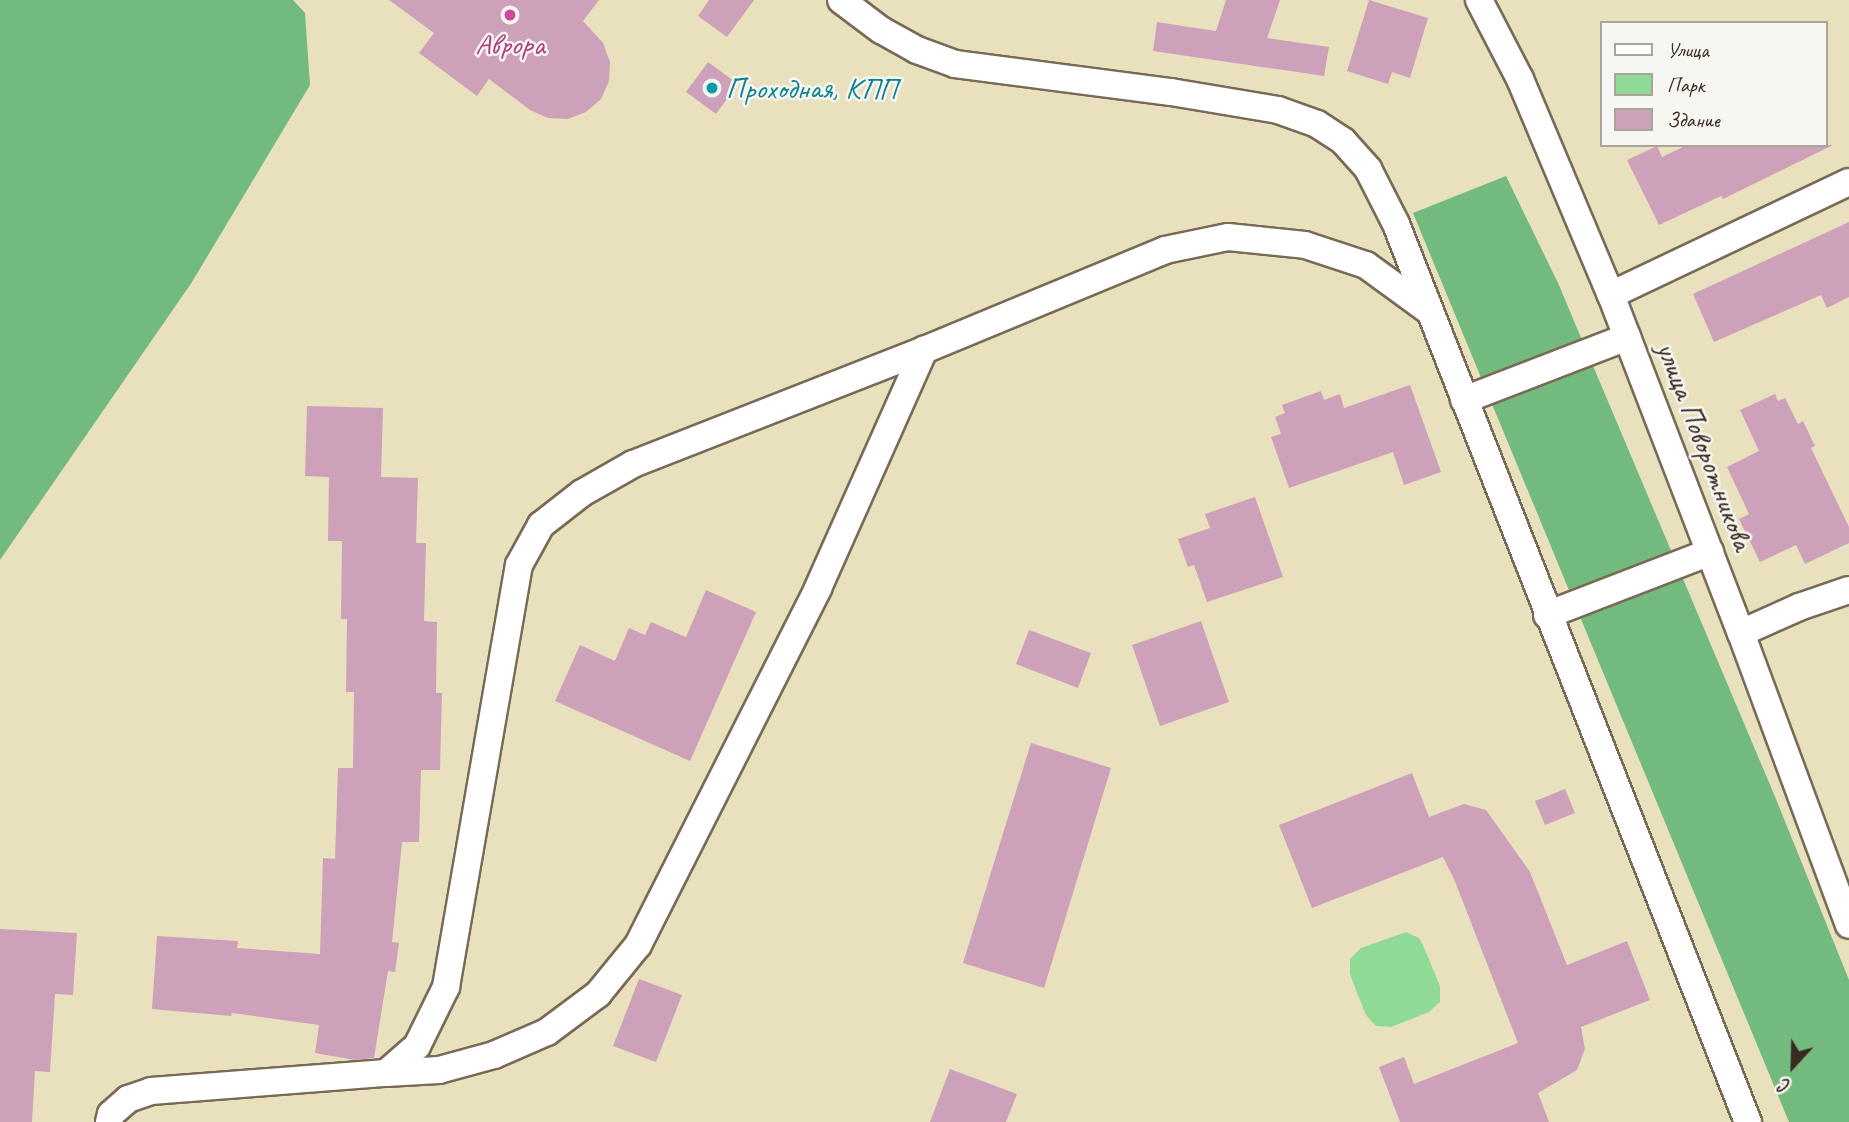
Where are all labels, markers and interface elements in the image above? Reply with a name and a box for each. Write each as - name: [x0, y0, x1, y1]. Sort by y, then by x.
- marker: Аврора: [502, 7, 518, 23]
- legend: [1601, 21, 1828, 147]
- place label: Аврора: [475, 26, 545, 62]
- text: Улица: [1667, 37, 1709, 63]
- place label: Проходная, КПП: [726, 70, 897, 106]
- text: Парк: [1667, 72, 1704, 98]
- marker: Проходная, КПП: [704, 80, 720, 96]
- text: Здание: [1667, 107, 1720, 133]
- street label: улица Поворотникова: [1649, 338, 1761, 554]
- north arrow: [1758, 1031, 1828, 1101]
- text: С: [1776, 1073, 1794, 1098]

